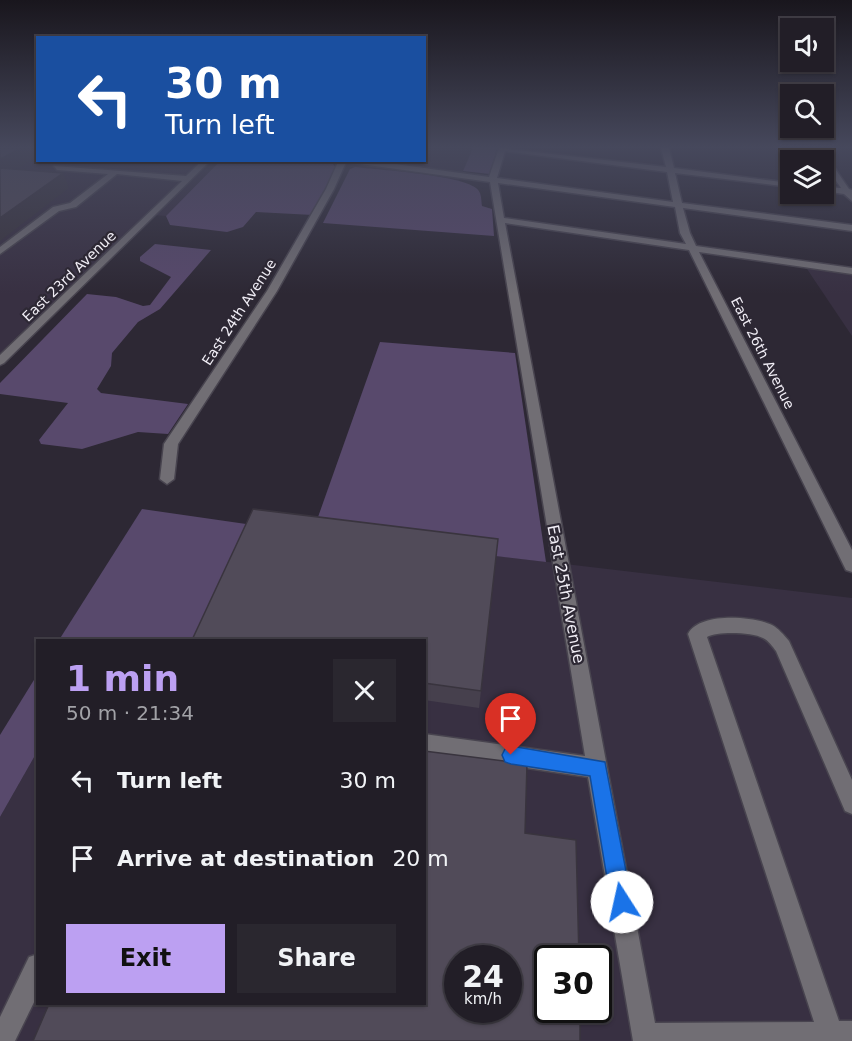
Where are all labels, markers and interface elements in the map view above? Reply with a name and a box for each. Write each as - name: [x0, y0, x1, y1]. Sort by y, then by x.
- map controls: [780, 18, 834, 204]
- button: sound: [780, 18, 834, 72]
- text: 30 m: [165, 59, 282, 108]
- icon: left: [66, 60, 144, 138]
- button: search: [780, 84, 834, 138]
- text: Turn left: [165, 109, 275, 140]
- button: layers: [780, 150, 834, 204]
- street label: East 23rd Avenue: [19, 227, 119, 325]
- street label: East 24th Avenue: [199, 256, 279, 368]
- street label: East 26th Avenue: [728, 294, 798, 412]
- street label: East 25th Avenue: [543, 523, 589, 665]
- text: 1 min: [66, 658, 179, 699]
- button: close: [333, 659, 396, 722]
- pin: [485, 693, 536, 755]
- text: 50 m · 21:34: [66, 701, 194, 725]
- icon: arrive: [494, 702, 527, 735]
- icon: left: [66, 764, 99, 797]
- text: Turn left: [117, 768, 222, 793]
- text: 30 m: [340, 768, 396, 793]
- icon: arrive: [66, 842, 99, 875]
- text: Arrive at destination: [117, 846, 374, 871]
- text: 20 m: [392, 846, 449, 871]
- position arrow: [590, 870, 654, 934]
- button: Exit: [66, 924, 225, 993]
- button: Share: [237, 924, 396, 993]
- speed limit sign: 30: [534, 945, 612, 1023]
- text: 24: [462, 959, 504, 994]
- text: km/h: [464, 990, 502, 1008]

